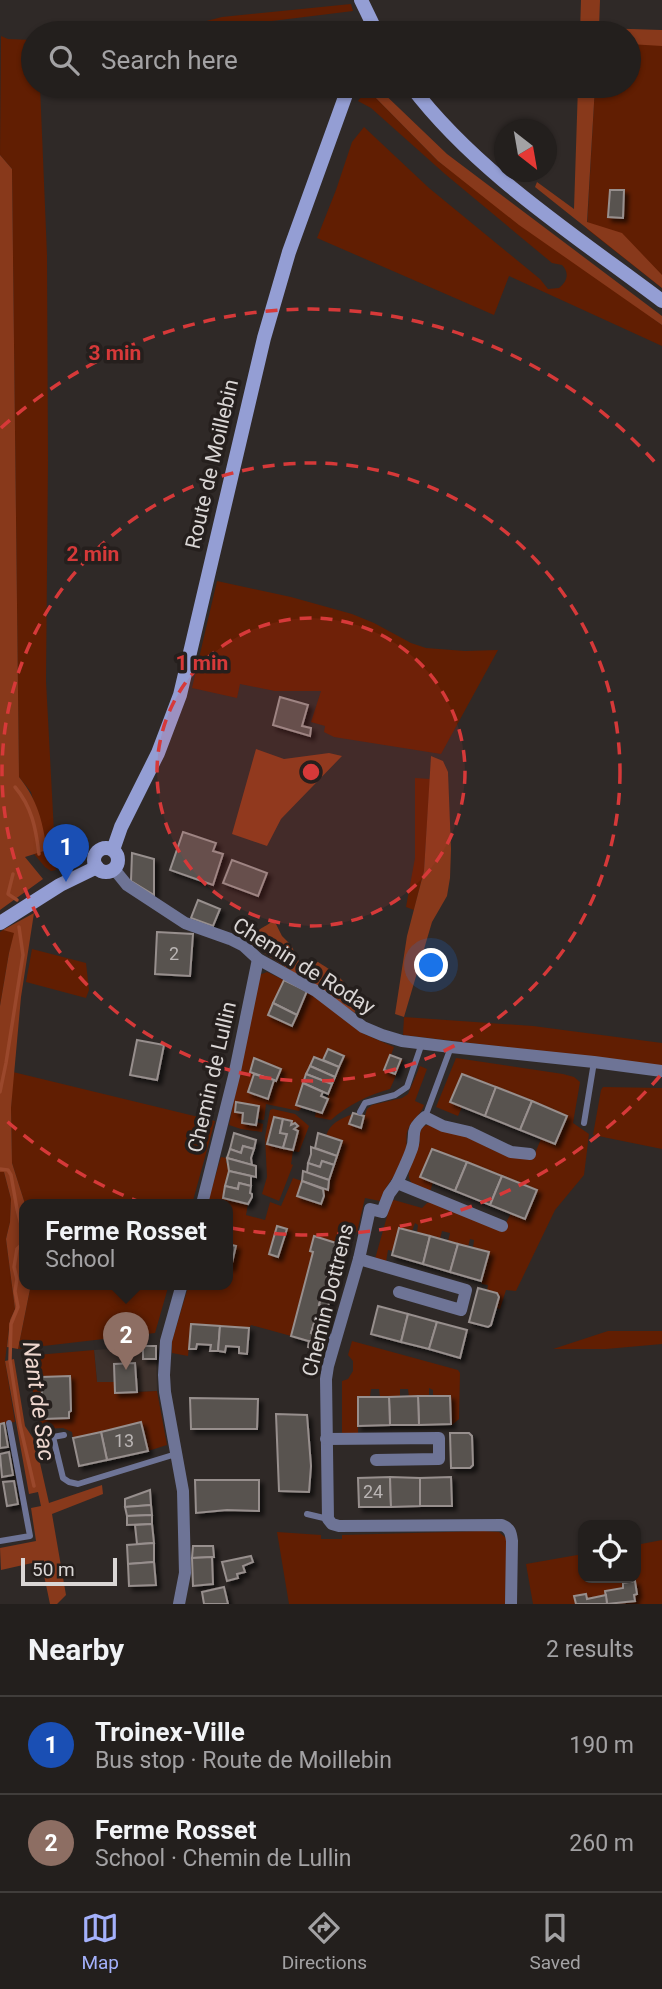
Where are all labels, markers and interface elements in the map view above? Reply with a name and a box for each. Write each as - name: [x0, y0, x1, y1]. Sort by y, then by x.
- search box: [21, 21, 641, 98]
- icon: search: [45, 41, 83, 79]
- text: Search here: [101, 45, 238, 75]
- north arrow: [494, 119, 557, 182]
- text: 3 min: [89, 341, 141, 365]
- street label: Route de Moillebin: [181, 377, 243, 551]
- text: 2 min: [67, 542, 119, 566]
- text: 1 min: [176, 651, 228, 675]
- centre of rings: [299, 760, 323, 784]
- pin: 1: [43, 824, 89, 882]
- street label: Chemin de Roday: [229, 913, 379, 1019]
- house number: 2: [169, 943, 179, 964]
- your location: [414, 948, 448, 982]
- street label: Chemin de Lullin: [183, 999, 241, 1155]
- popup: [19, 1199, 233, 1290]
- text: Ferme Rosset: [45, 1216, 207, 1246]
- street label: Chemin Dottrens: [297, 1221, 359, 1379]
- text: School: [45, 1246, 115, 1273]
- pin: 2: [103, 1312, 149, 1370]
- water label: Nant de Sac: [17, 1340, 60, 1463]
- house number: 13: [114, 1430, 134, 1451]
- house number: 24: [363, 1481, 383, 1502]
- map controls: [578, 1520, 641, 1583]
- button: locate: [578, 1520, 641, 1583]
- scale bar: [21, 1555, 117, 1587]
- text: 50 m: [32, 1558, 75, 1581]
- text: Nearby: [28, 1632, 124, 1667]
- text: 2 results: [546, 1636, 634, 1663]
- text: Troinex-Ville: [95, 1717, 245, 1747]
- text: 1: [44, 1732, 58, 1759]
- text: 190 m: [569, 1732, 634, 1759]
- text: Bus stop · Route de Moillebin: [95, 1747, 392, 1774]
- text: Ferme Rosset: [95, 1815, 256, 1845]
- text: 2: [44, 1830, 58, 1857]
- text: 260 m: [569, 1830, 634, 1857]
- text: School · Chemin de Lullin: [95, 1845, 352, 1872]
- tab: Map: [81, 1909, 119, 1974]
- tab: Directions: [282, 1909, 367, 1974]
- tab: Saved: [529, 1909, 581, 1974]

